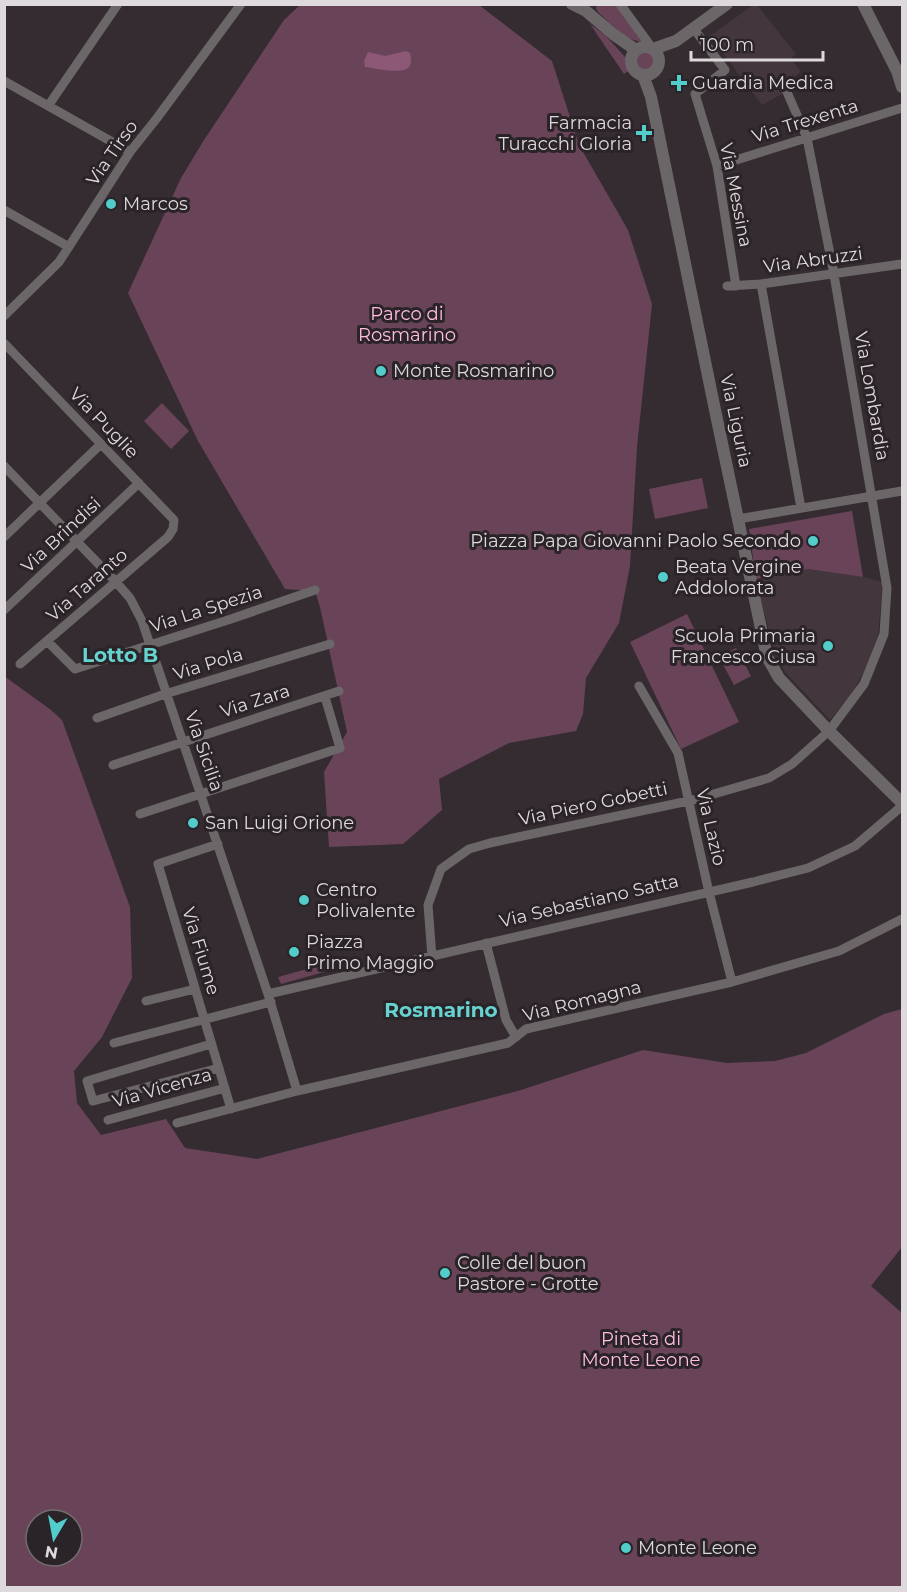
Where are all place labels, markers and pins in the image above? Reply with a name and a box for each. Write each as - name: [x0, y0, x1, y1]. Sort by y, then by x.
- place label: Guardia Medica: [692, 72, 834, 94]
- marker: Guardia Medica: [670, 74, 688, 92]
- place label: Farmacia Turacchi Gloria: [498, 112, 632, 155]
- marker: Farmacia Turacchi Gloria: [637, 126, 651, 140]
- place label: Marcos: [123, 193, 188, 215]
- marker: Marcos: [104, 197, 118, 211]
- place label: Monte Rosmarino: [393, 360, 554, 382]
- marker: Monte Rosmarino: [374, 364, 388, 378]
- place label: Piazza Papa Giovanni Paolo Secondo: [470, 530, 801, 552]
- marker: Piazza Papa Giovanni Paolo Secondo: [806, 534, 820, 548]
- place label: Beata Vergine Addolorata: [675, 556, 802, 599]
- marker: Beata Vergine Addolorata: [656, 570, 670, 584]
- place label: Scuola Primaria Francesco Ciusa: [671, 625, 816, 668]
- marker: Scuola Primaria Francesco Ciusa: [821, 639, 835, 653]
- place label: San Luigi Orione: [205, 812, 354, 834]
- marker: San Luigi Orione: [186, 816, 200, 830]
- place label: Centro Polivalente: [316, 879, 416, 922]
- marker: Centro Polivalente: [297, 893, 311, 907]
- place label: Piazza Primo Maggio: [306, 931, 434, 974]
- marker: Piazza Primo Maggio: [287, 945, 301, 959]
- place label: Colle del buon Pastore - Grotte: [457, 1252, 599, 1295]
- marker: Colle del buon Pastore - Grotte: [438, 1266, 452, 1280]
- place label: Monte Leone: [638, 1537, 757, 1559]
- marker: Monte Leone: [619, 1541, 633, 1555]

